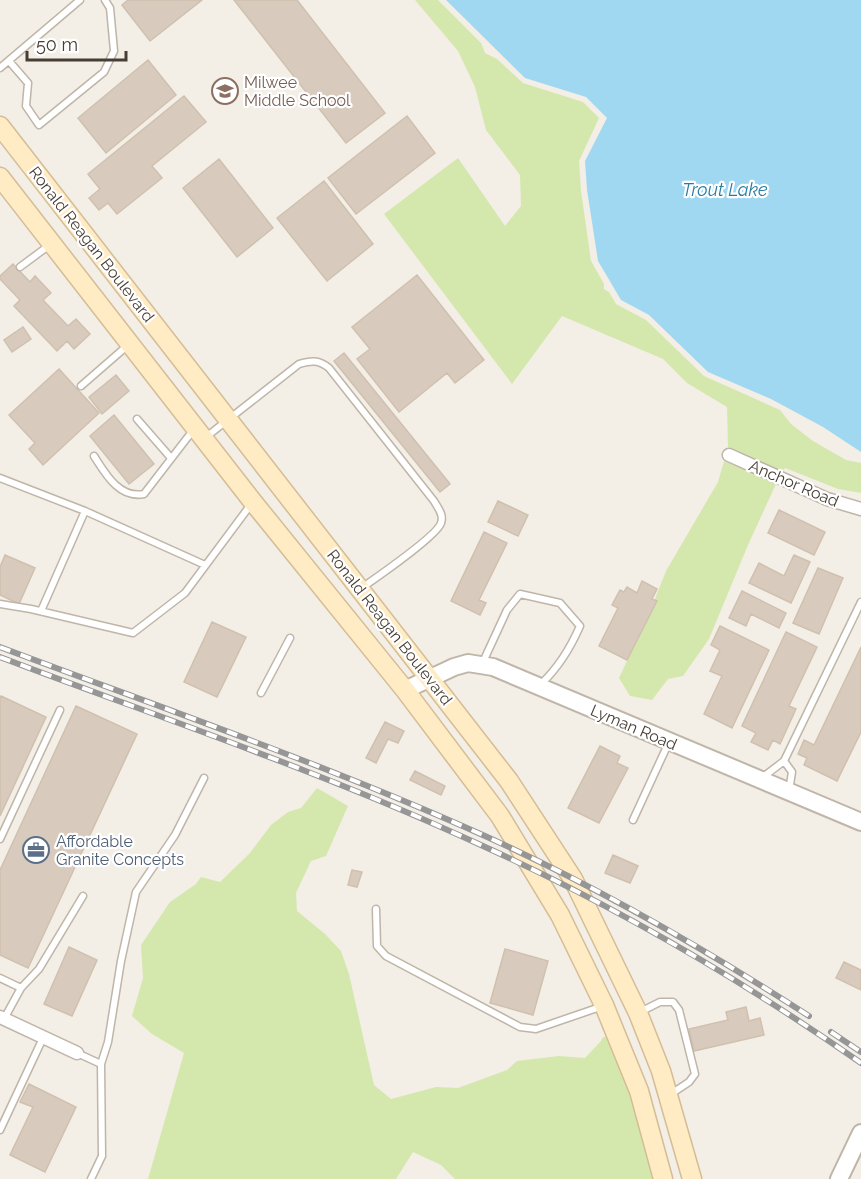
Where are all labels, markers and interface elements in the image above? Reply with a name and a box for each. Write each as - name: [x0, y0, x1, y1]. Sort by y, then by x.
- scale bar: [27, 24, 126, 62]
- text: 50 m: [36, 34, 78, 55]
- place label: Milwee Middle School: [244, 73, 351, 110]
- school or university icon: Milwee Middle School: [210, 76, 240, 106]
- street label: Ronald Reagan Boulevard: [25, 163, 158, 326]
- water label: Trout Lake: [682, 179, 768, 200]
- street label: Anchor Road: [746, 456, 842, 511]
- street label: Ronald Reagan Boulevard: [323, 546, 456, 709]
- street label: Lyman Road: [588, 701, 680, 754]
- place label: Affordable Granite Concepts: [56, 832, 184, 869]
- office icon: Affordable Granite Concepts: [21, 835, 51, 865]

